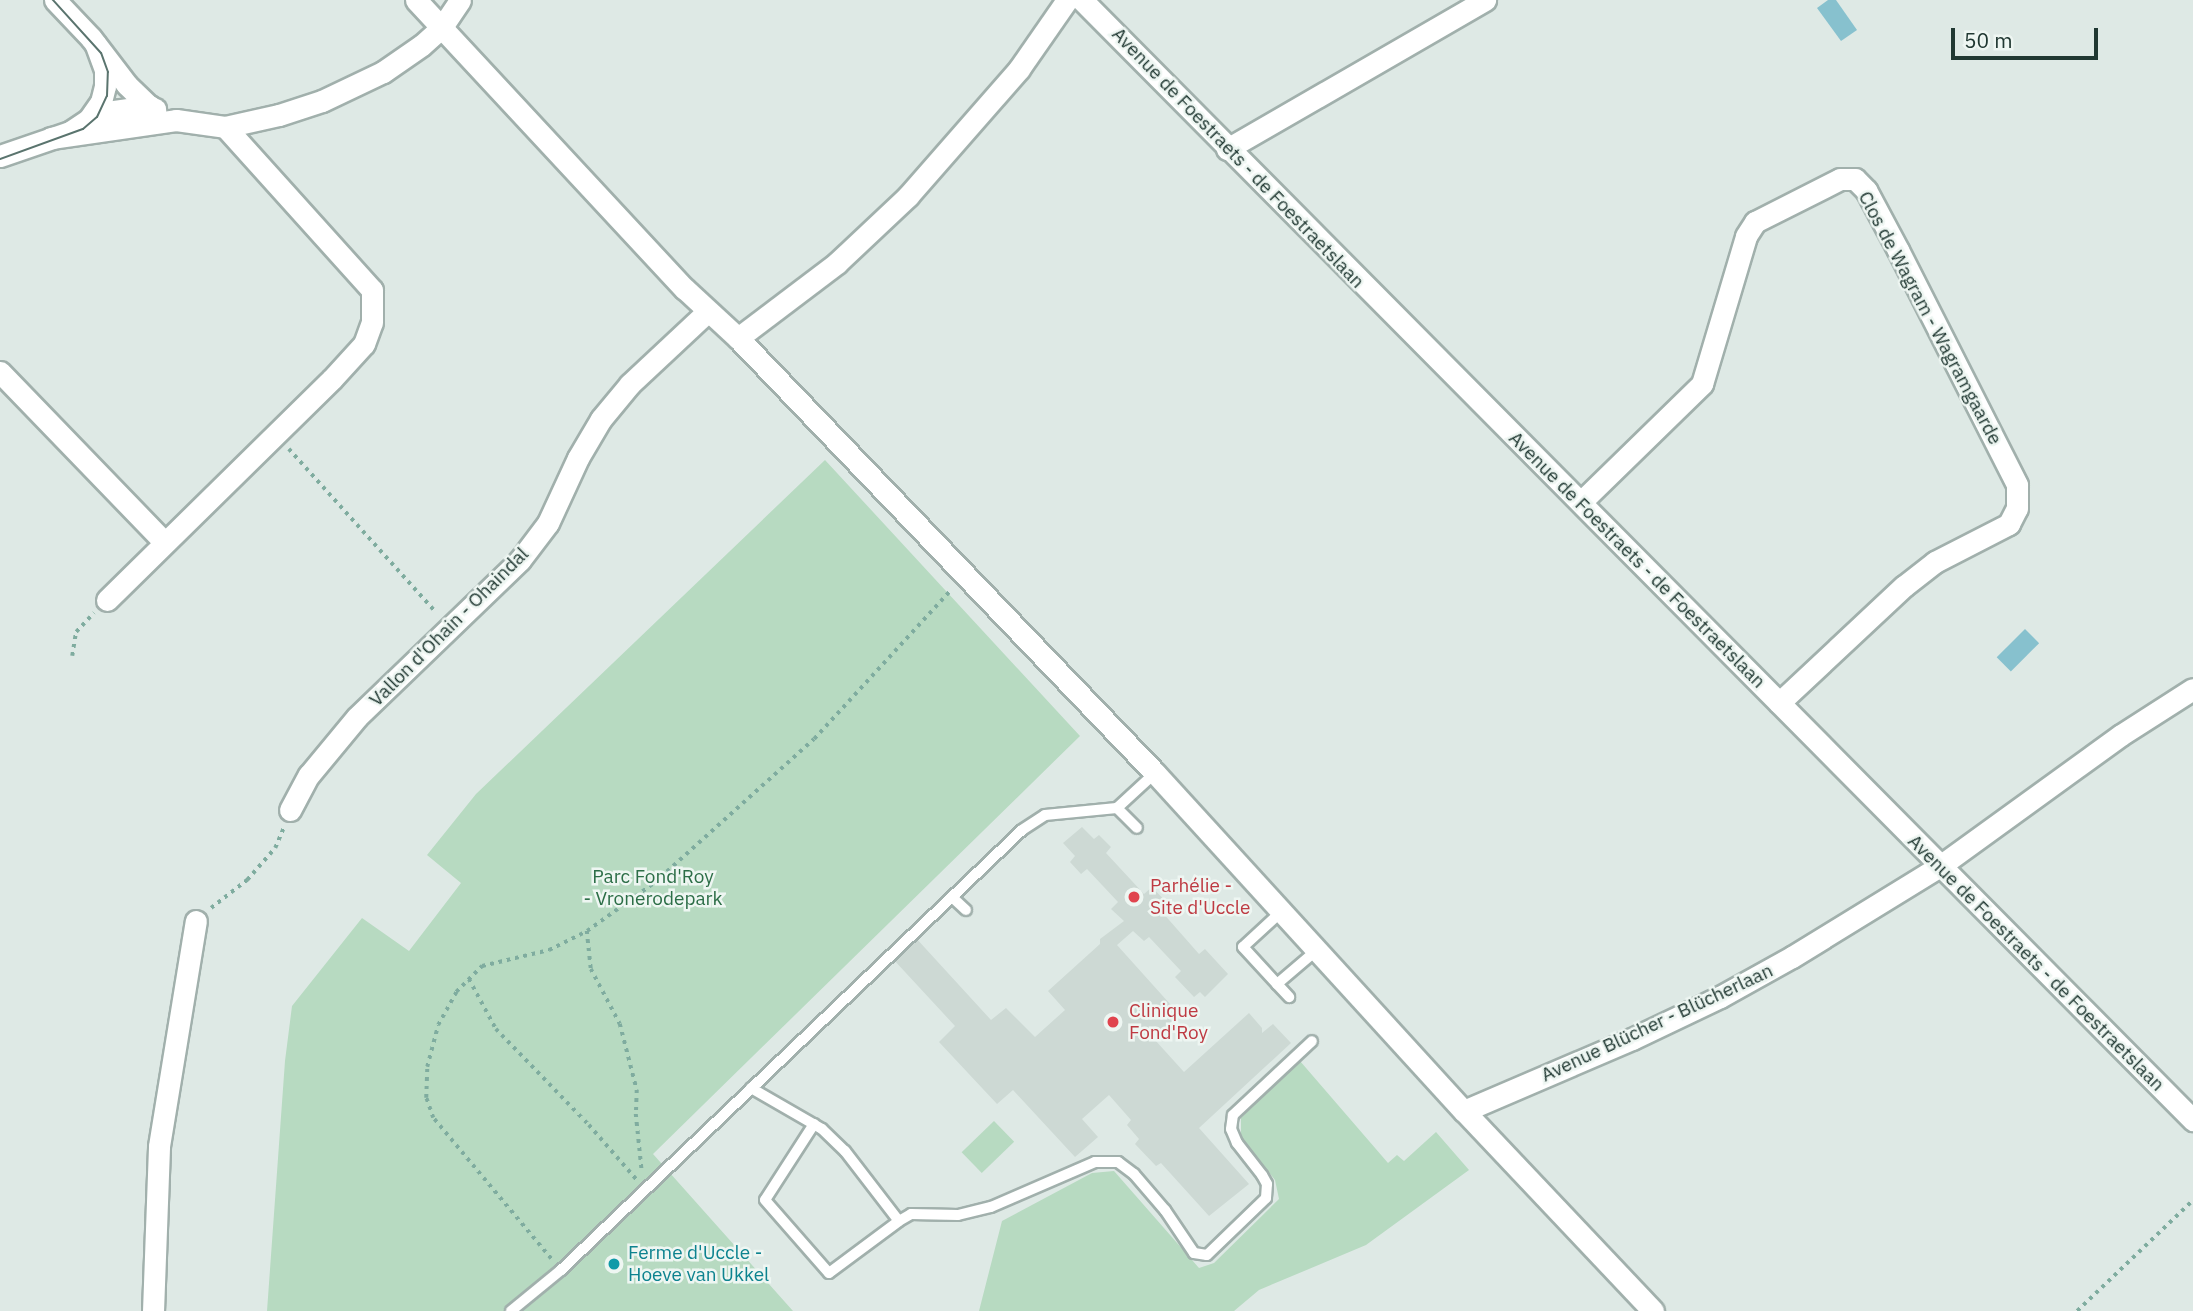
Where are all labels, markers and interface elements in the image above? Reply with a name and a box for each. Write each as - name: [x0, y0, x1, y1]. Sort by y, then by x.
- scale bar: [1955, 14, 2102, 58]
- street label: Avenue de Foestraets - de Foestraetslaan: [1107, 23, 1369, 293]
- text: 50 m: [1964, 26, 2013, 54]
- street label: Clos de Wagram - Wagramgaarde: [1853, 187, 2007, 449]
- street label: Avenue de Foestraets - de Foestraetslaan: [1504, 427, 1770, 693]
- street label: Vallon d'Ohain - Ohaindal: [365, 543, 533, 711]
- street label: Avenue de Foestraets - de Foestraetslaan: [1903, 830, 2169, 1096]
- park label: Parc Fond'Roy - Vronerodepark: [583, 866, 723, 910]
- place label: Parhélie - Site d'Uccle: [1150, 875, 1250, 919]
- marker: Parhélie - Site d'Uccle: [1124, 887, 1144, 907]
- street label: Avenue Blücher - Blücherlaan: [1538, 959, 1776, 1087]
- place label: Clinique Fond'Roy: [1129, 1000, 1208, 1044]
- marker: Clinique Fond'Roy: [1103, 1012, 1123, 1032]
- place label: Ferme d'Uccle - Hoeve van Ukkel: [628, 1242, 769, 1286]
- marker: Ferme d'Uccle - Hoeve van Ukkel: [606, 1256, 622, 1272]

